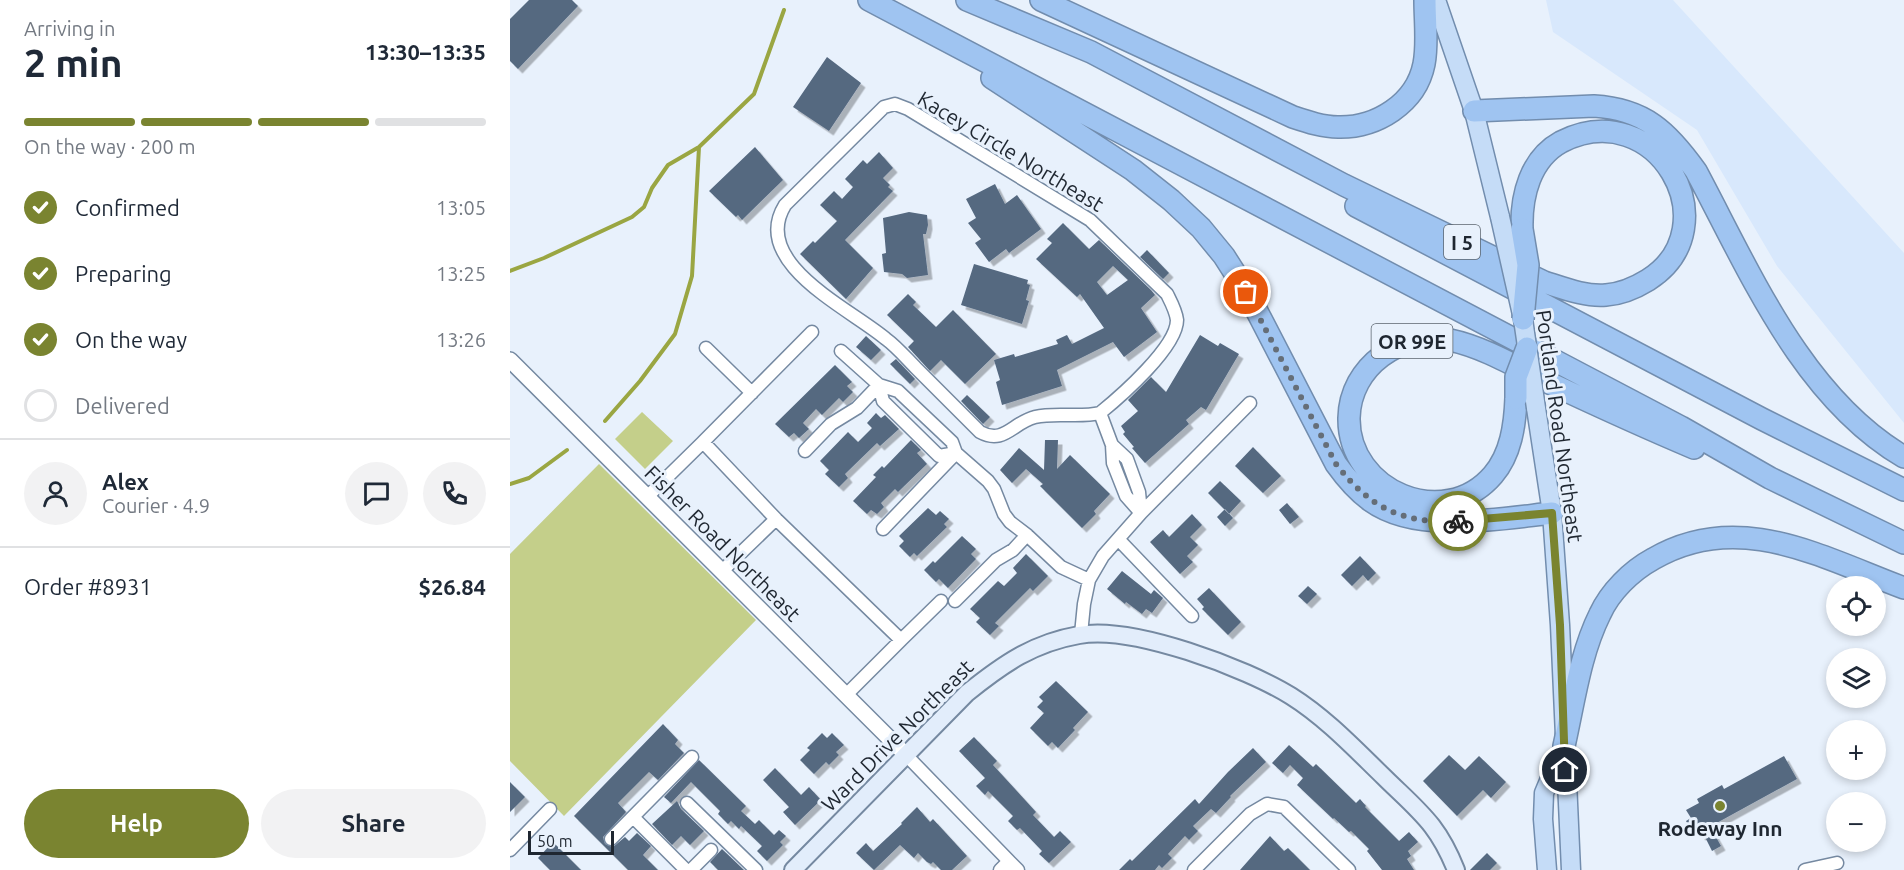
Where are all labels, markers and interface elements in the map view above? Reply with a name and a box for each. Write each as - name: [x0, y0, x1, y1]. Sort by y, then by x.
- text: Arriving in: [24, 17, 115, 40]
- text: 13:30–13:35: [365, 39, 486, 64]
- text: 2 min: [24, 41, 123, 84]
- street label: Kacey Circle Northeast: [914, 86, 1108, 216]
- text: On the way · 200 m: [24, 135, 196, 158]
- icon: check: [24, 191, 57, 224]
- text: Confirmed: [75, 195, 180, 220]
- text: 13:05: [436, 196, 486, 219]
- road number: I 5: [1444, 225, 1480, 259]
- icon: check: [24, 257, 57, 290]
- text: Preparing: [75, 261, 172, 286]
- text: 13:25: [436, 262, 486, 285]
- pin: [1220, 266, 1271, 317]
- icon: bag: [1229, 275, 1262, 308]
- street label: Portland Road Northeast: [1532, 308, 1588, 544]
- icon: check: [24, 323, 57, 356]
- road number: OR 99E: [1372, 324, 1452, 358]
- text: On the way: [75, 327, 187, 352]
- text: 13:26: [436, 328, 486, 351]
- text: Delivered: [75, 393, 170, 418]
- street label: Fisher Road Northeast: [640, 460, 806, 626]
- button: person: [24, 462, 87, 525]
- button: chat: [345, 462, 408, 525]
- button: phone: [423, 462, 486, 525]
- text: Alex: [102, 469, 149, 494]
- courier: [1428, 491, 1488, 551]
- text: Courier · 4.9: [102, 494, 210, 517]
- icon: bike: [1442, 505, 1475, 538]
- text: Order #8931: [24, 574, 152, 599]
- text: $26.84: [419, 574, 486, 599]
- map controls: [1826, 576, 1886, 852]
- button: locate: [1826, 576, 1886, 636]
- button: layers: [1826, 648, 1886, 708]
- street label: Ward Drive Northeast: [816, 654, 978, 816]
- button: +: [1826, 720, 1886, 780]
- pin: [1539, 744, 1590, 795]
- icon: home: [1548, 753, 1581, 786]
- button: Help: [24, 789, 249, 858]
- button: Share: [261, 789, 486, 858]
- button: −: [1826, 792, 1886, 852]
- marker: Rodeway Inn: [1713, 799, 1727, 813]
- place label: Rodeway Inn: [1657, 816, 1783, 840]
- scale bar: [528, 828, 614, 856]
- text: 50 m: [537, 832, 573, 850]

